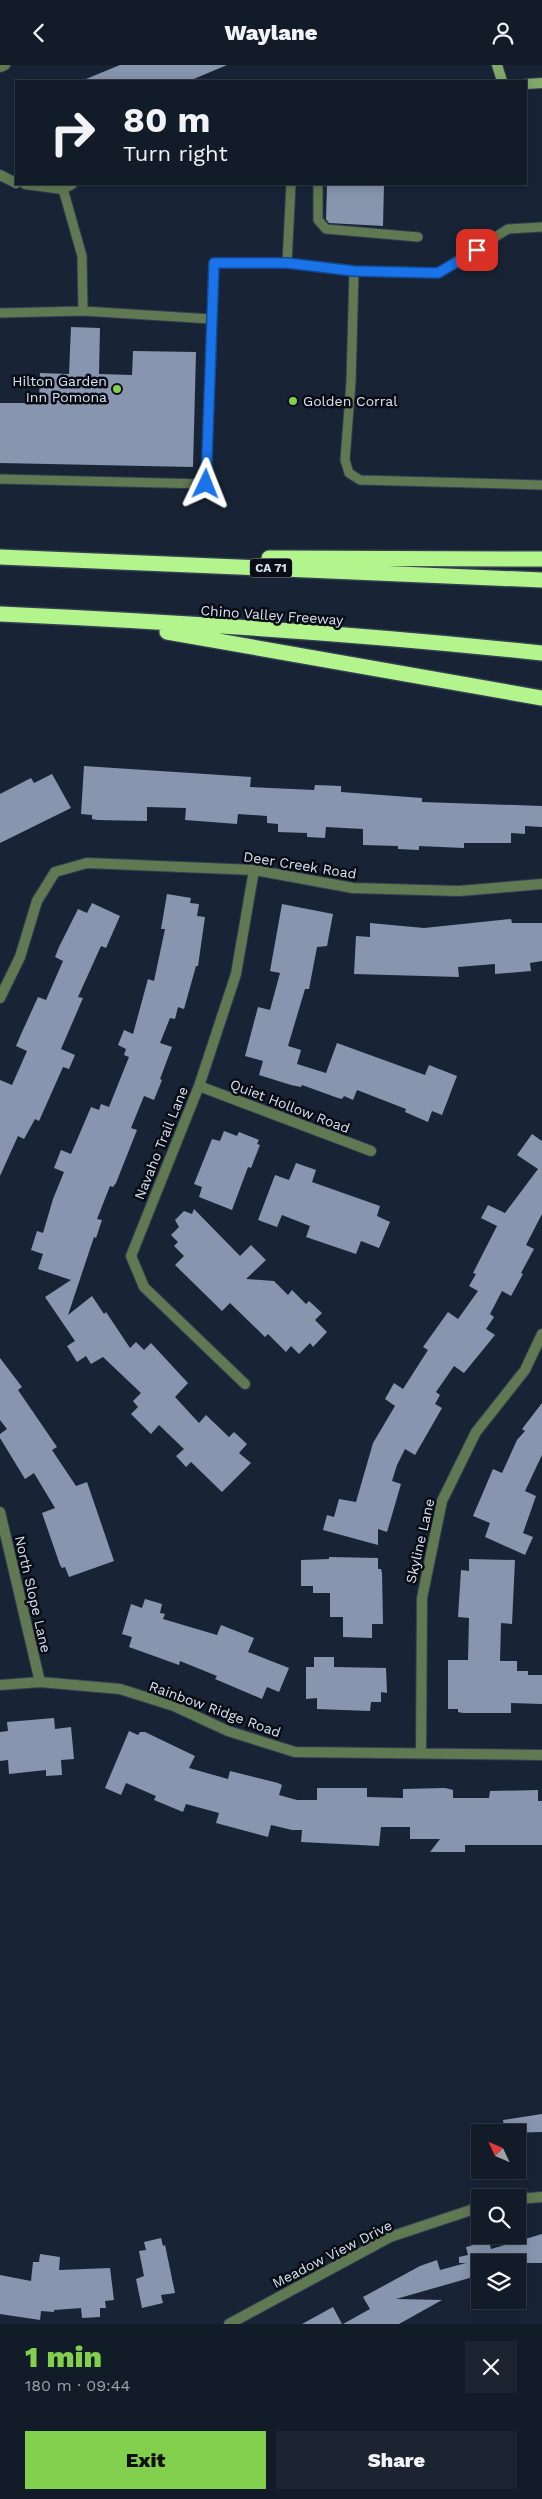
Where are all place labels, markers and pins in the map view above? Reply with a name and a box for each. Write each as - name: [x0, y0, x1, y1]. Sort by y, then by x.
- pin: [456, 229, 498, 271]
- place label: Hilton Garden Inn Pomona: [12, 373, 107, 405]
- marker: Hilton Garden Inn Pomona: [111, 383, 123, 395]
- place label: Golden Corral: [303, 393, 398, 409]
- marker: Golden Corral: [287, 395, 299, 407]

